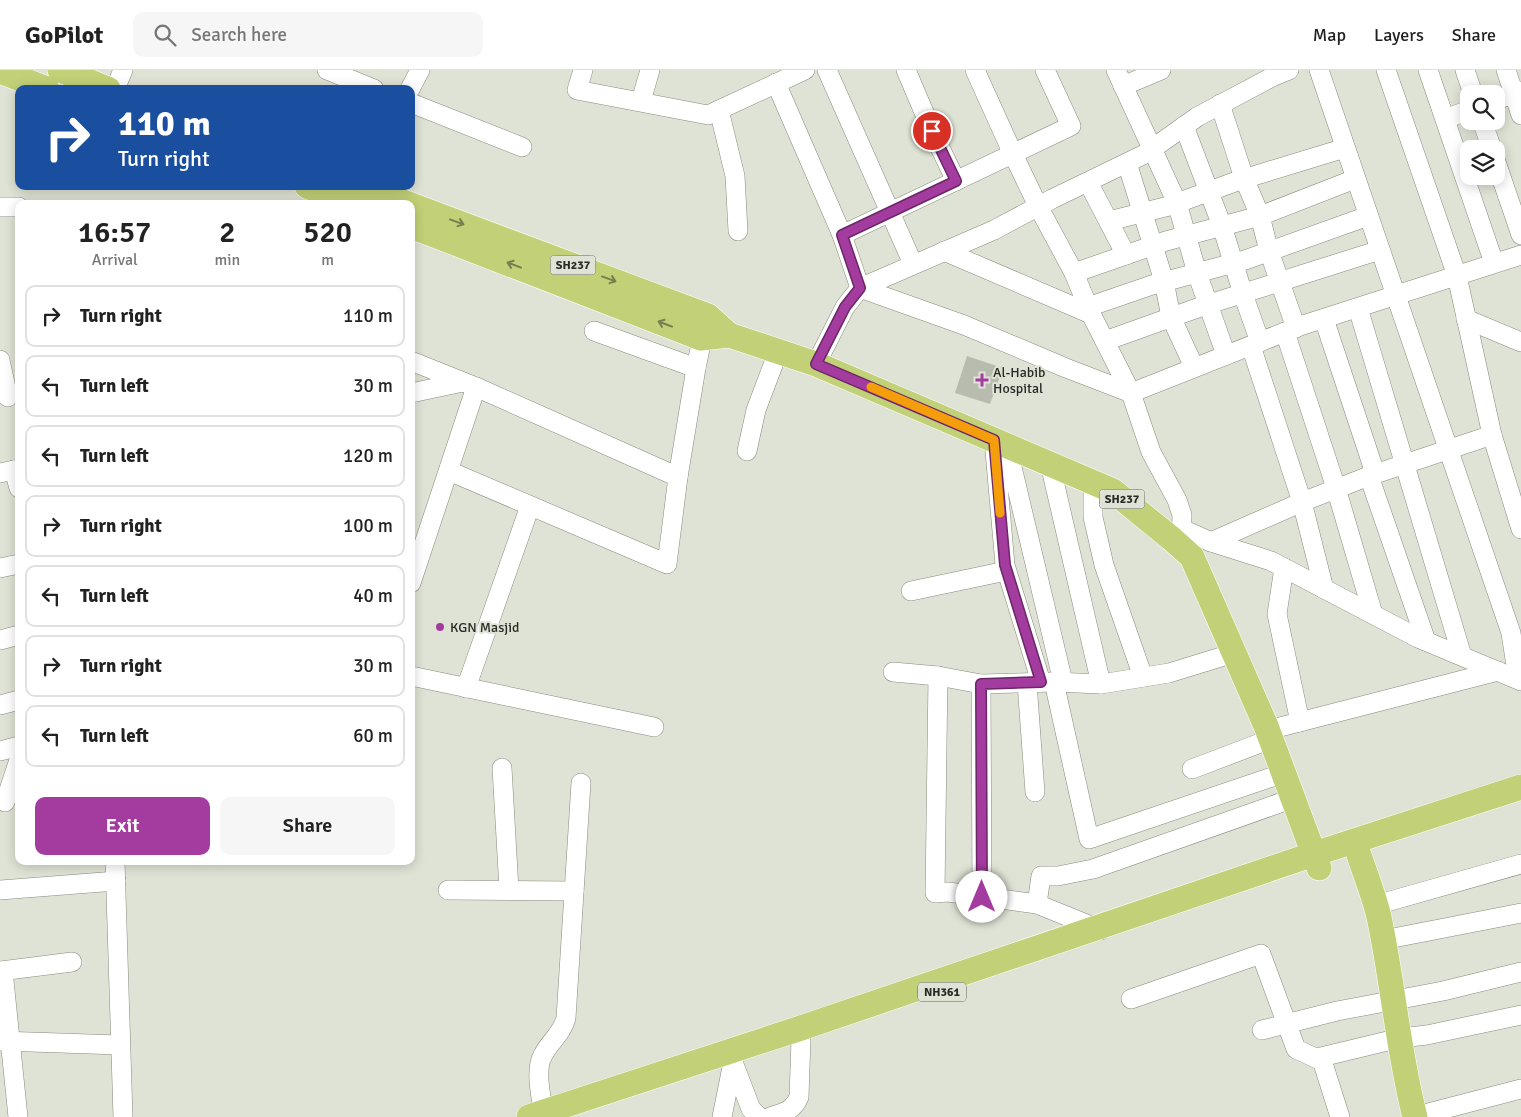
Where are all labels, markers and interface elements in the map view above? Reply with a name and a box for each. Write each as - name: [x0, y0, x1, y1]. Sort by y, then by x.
- search box: [133, 12, 483, 57]
- text: GoPilot: [25, 20, 103, 50]
- icon: search: [151, 21, 179, 49]
- text: Search here: [191, 23, 287, 47]
- text: Map: [1313, 24, 1346, 46]
- text: Layers: [1374, 24, 1424, 46]
- text: Share: [1452, 24, 1496, 46]
- map controls: [1460, 85, 1505, 185]
- button: search: [1460, 85, 1505, 130]
- text: 110 m: [118, 102, 211, 145]
- icon: right: [35, 105, 100, 170]
- pin: [911, 110, 953, 152]
- icon: arrive: [918, 117, 946, 145]
- button: layers: [1460, 140, 1505, 185]
- text: Turn right: [118, 145, 210, 172]
- text: 16:57: [78, 214, 151, 251]
- text: 2: [219, 214, 235, 251]
- text: 520: [303, 214, 352, 251]
- one-way arrow: [449, 218, 464, 227]
- text: Arrival: [92, 250, 138, 270]
- text: min: [214, 250, 240, 270]
- text: m: [321, 250, 334, 270]
- road number: SH237: [550, 256, 596, 274]
- one-way arrow: [507, 260, 522, 270]
- one-way arrow: [601, 275, 616, 284]
- icon: right: [37, 302, 65, 330]
- text: Turn right: [80, 304, 162, 328]
- text: 110 m: [343, 304, 393, 328]
- one-way arrow: [658, 319, 674, 328]
- place label: Al-Habib Hospital: [993, 364, 1045, 397]
- icon: left: [37, 372, 65, 400]
- marker: Al-Habib Hospital: [975, 373, 989, 387]
- text: Turn left: [80, 374, 149, 398]
- text: 30 m: [353, 374, 393, 398]
- icon: left: [37, 442, 65, 470]
- text: Turn left: [80, 444, 149, 468]
- text: 120 m: [343, 444, 393, 468]
- road number: SH237: [1100, 489, 1144, 508]
- icon: right: [37, 512, 65, 540]
- text: Turn right: [80, 514, 162, 538]
- text: 100 m: [343, 514, 393, 538]
- icon: left: [37, 582, 65, 610]
- text: Turn left: [80, 584, 149, 608]
- text: 40 m: [353, 584, 393, 608]
- place label: KGN Masjid: [450, 619, 519, 636]
- marker: KGN Masjid: [434, 621, 446, 633]
- icon: right: [37, 652, 65, 680]
- text: Turn right: [80, 654, 162, 678]
- text: 30 m: [353, 654, 393, 678]
- icon: left: [37, 722, 65, 750]
- text: Turn left: [80, 724, 149, 748]
- text: 60 m: [353, 724, 393, 748]
- button: Exit: [35, 797, 210, 855]
- button: Share: [220, 797, 395, 855]
- position arrow: [955, 870, 1007, 922]
- road number: NH361: [918, 982, 966, 1002]

